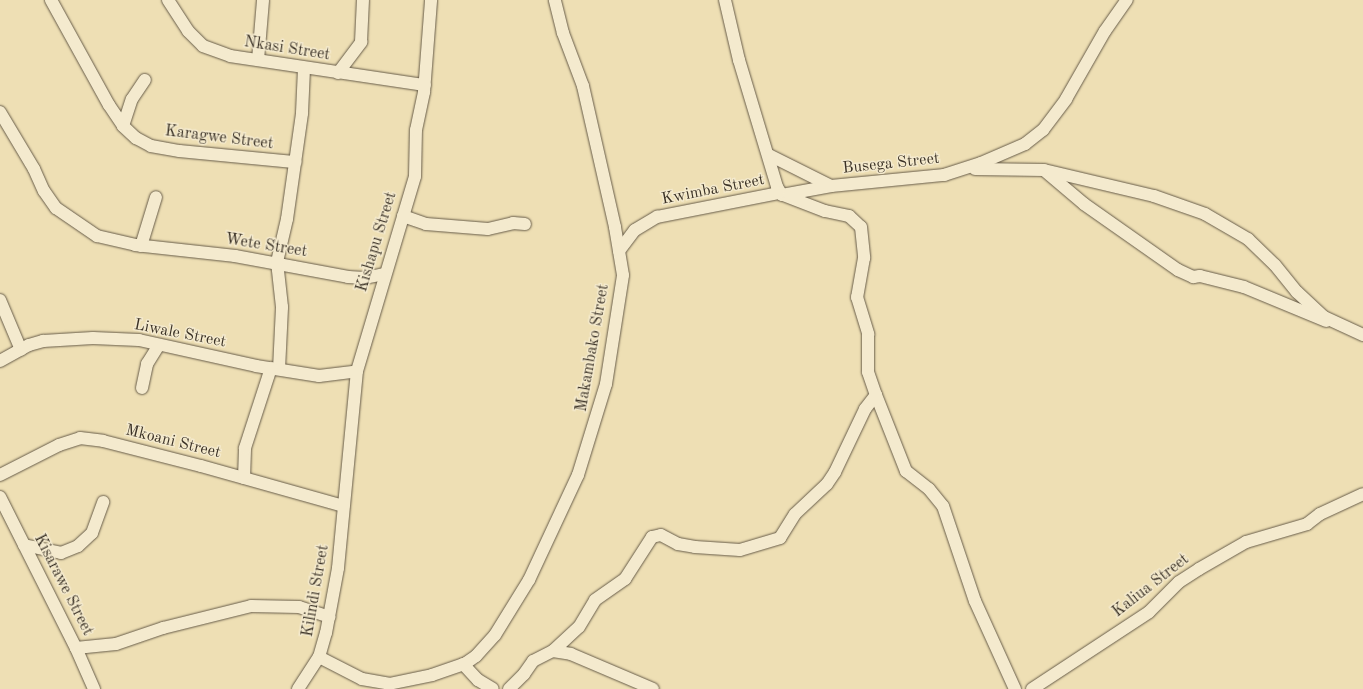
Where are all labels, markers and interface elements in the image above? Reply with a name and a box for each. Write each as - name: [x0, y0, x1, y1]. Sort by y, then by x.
- street label: Nkasi Street: [243, 33, 331, 65]
- street label: Karagwe Street: [164, 122, 274, 154]
- street label: Busega Street: [842, 149, 940, 179]
- street label: Kwimba Street: [660, 171, 766, 209]
- street label: Kishapu Street: [353, 190, 401, 294]
- street label: Wete Street: [224, 230, 308, 262]
- street label: Makambako Street: [572, 283, 614, 413]
- street label: Liwale Street: [132, 316, 228, 352]
- street label: Mkoani Street: [123, 421, 223, 463]
- street label: Kisarawe Street: [29, 531, 97, 639]
- street label: Kilindi Street: [298, 543, 334, 639]
- street label: Kaliua Street: [1109, 550, 1193, 622]

